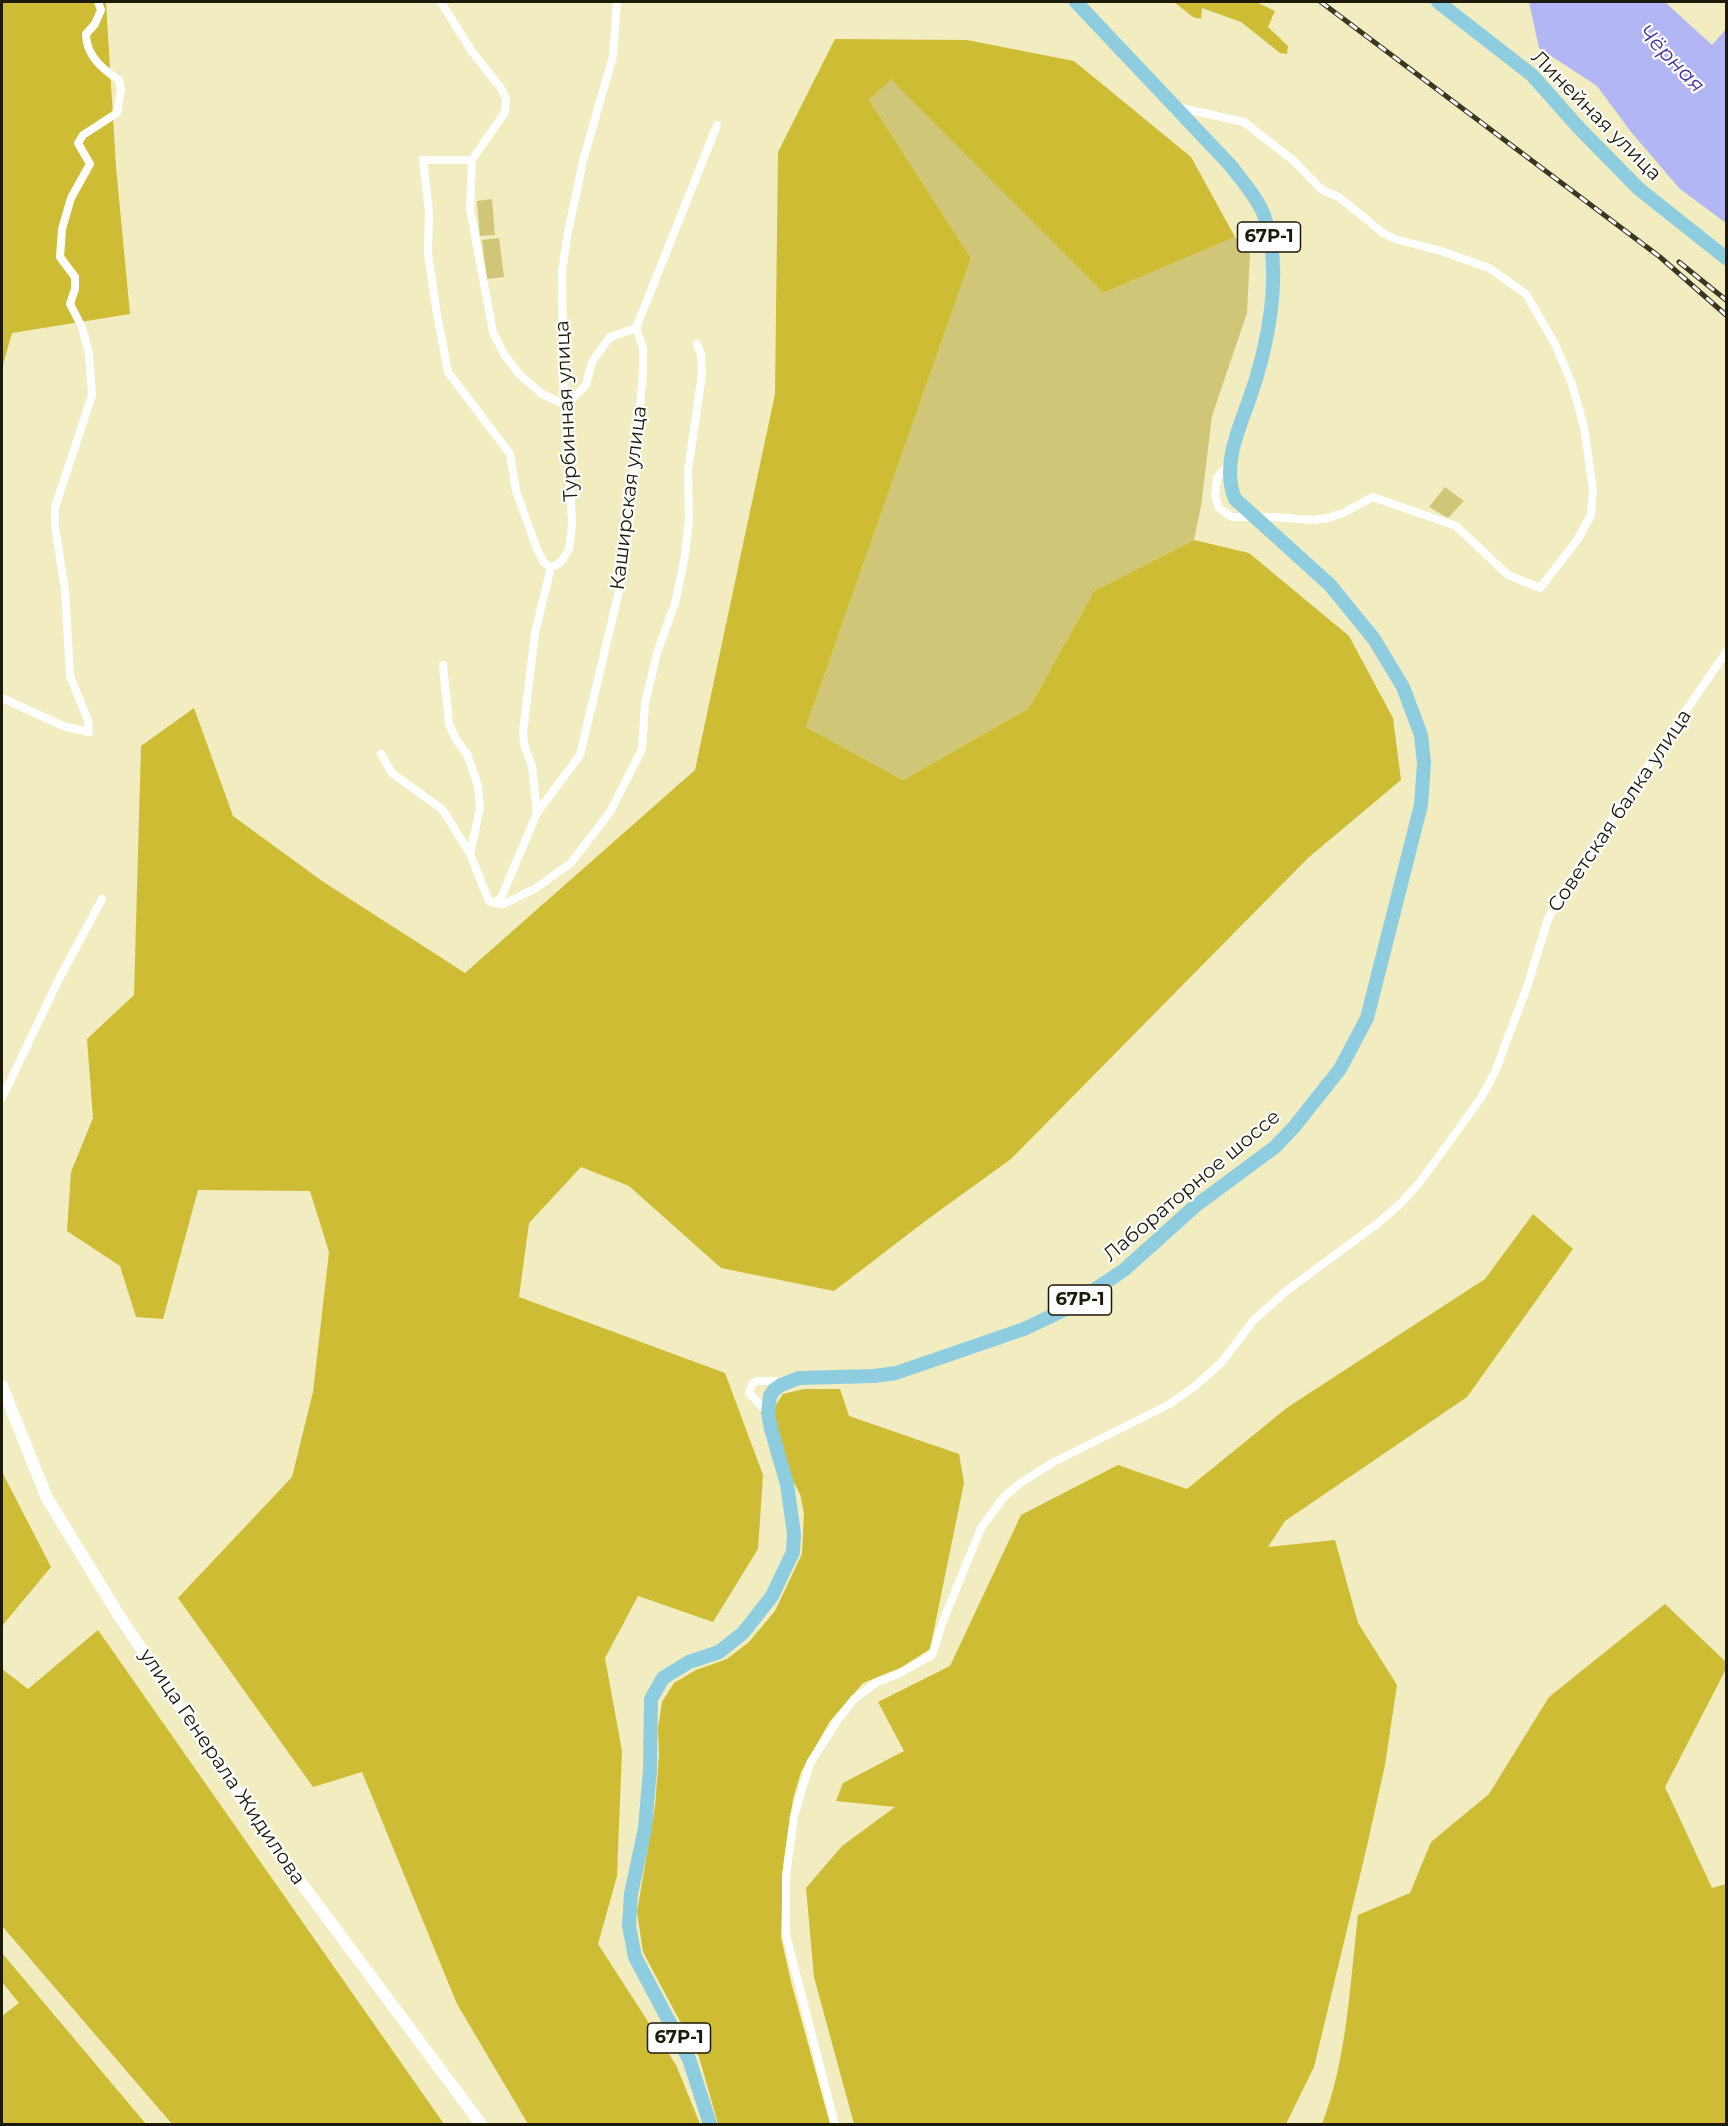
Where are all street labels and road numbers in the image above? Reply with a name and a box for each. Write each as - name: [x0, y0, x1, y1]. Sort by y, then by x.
- street label: Линейная улица: [1526, 46, 1666, 186]
- road number: 67Р-1: [1238, 222, 1300, 252]
- street label: Турбинная улица: [550, 320, 584, 502]
- street label: Каширская улица: [606, 404, 652, 592]
- street label: Советская балка улица: [1543, 705, 1697, 917]
- street label: Лабораторное шоссе: [1099, 1105, 1285, 1267]
- road number: 67Р-1: [1048, 1285, 1112, 1315]
- street label: улица Генерала Жидилова: [134, 1644, 310, 1890]
- road number: 67Р-1: [648, 2023, 710, 2053]

